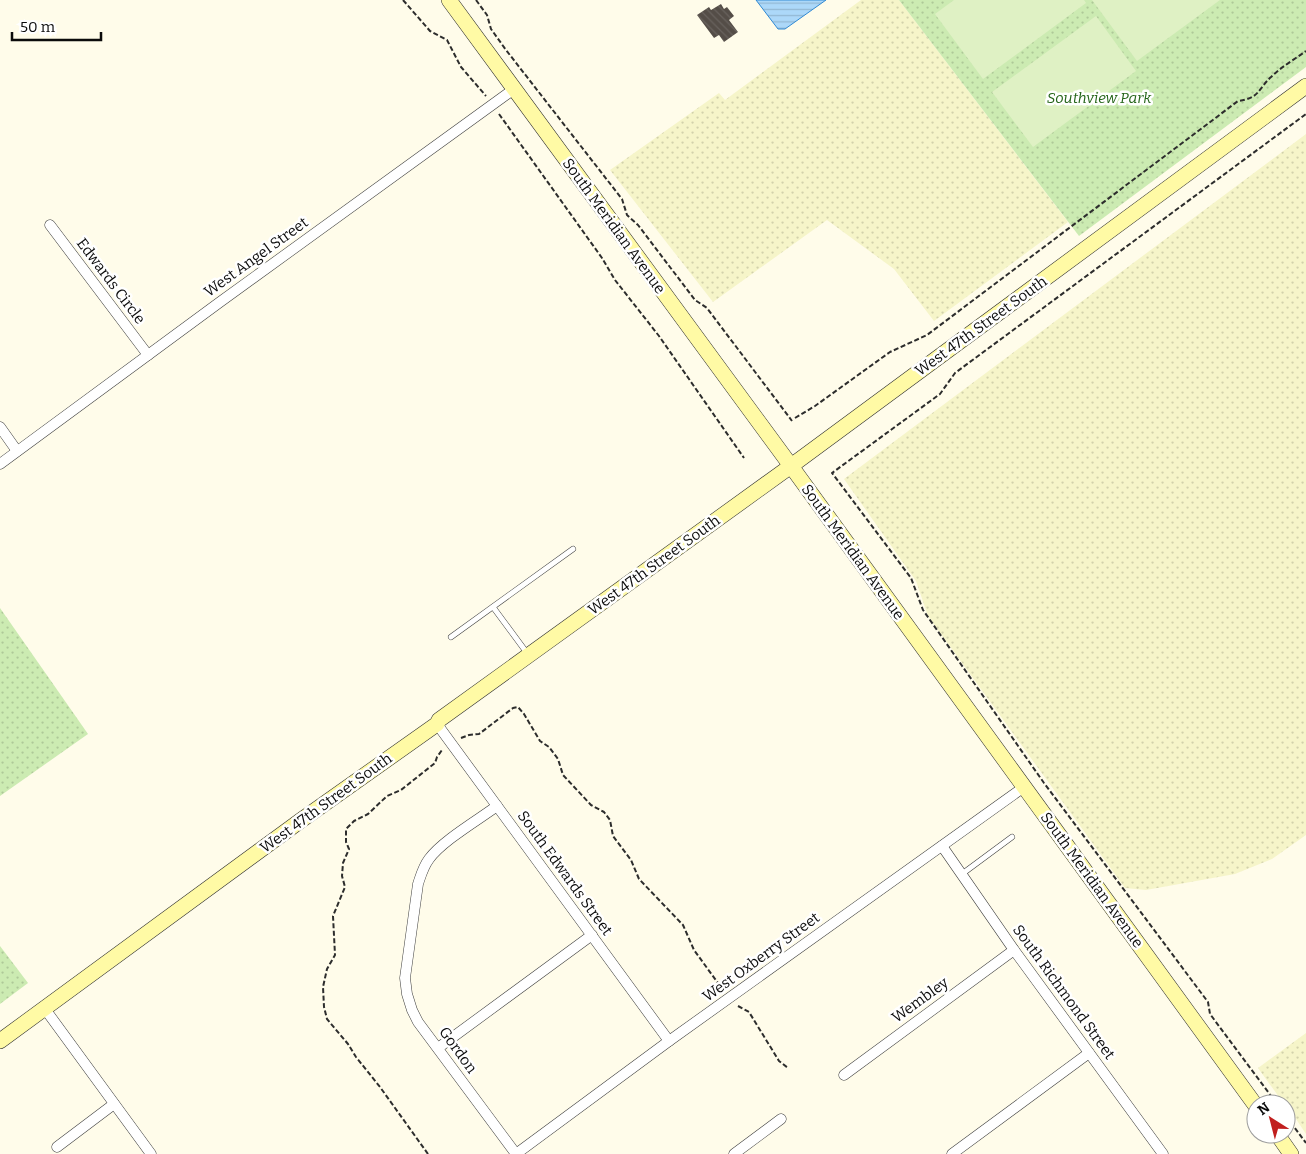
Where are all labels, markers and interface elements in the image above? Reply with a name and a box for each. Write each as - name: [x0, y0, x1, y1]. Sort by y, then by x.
- scale bar: [12, 10, 101, 42]
- text: 50 m: [20, 18, 56, 36]
- park label: Southview Park: [1047, 89, 1152, 107]
- street label: South Meridian Avenue: [559, 155, 669, 297]
- street label: West Angel Street: [201, 213, 312, 301]
- street label: Edwards Circle: [73, 234, 149, 328]
- street label: West 47th Street South: [912, 272, 1051, 380]
- street label: South Meridian Avenue: [798, 481, 908, 623]
- street label: West 47th Street South: [585, 511, 724, 619]
- street label: West 47th Street South: [257, 749, 396, 857]
- street label: South Edwards Street: [514, 807, 617, 939]
- street label: South Meridian Avenue: [1037, 809, 1147, 951]
- street label: West Oxberry Street: [699, 908, 824, 1006]
- street label: South Richmond Street: [1009, 921, 1119, 1063]
- street label: Wembley: [888, 973, 952, 1027]
- street label: Gordon: [435, 1023, 481, 1077]
- north arrow: [1246, 1094, 1296, 1144]
- text: N: [1254, 1099, 1273, 1119]

